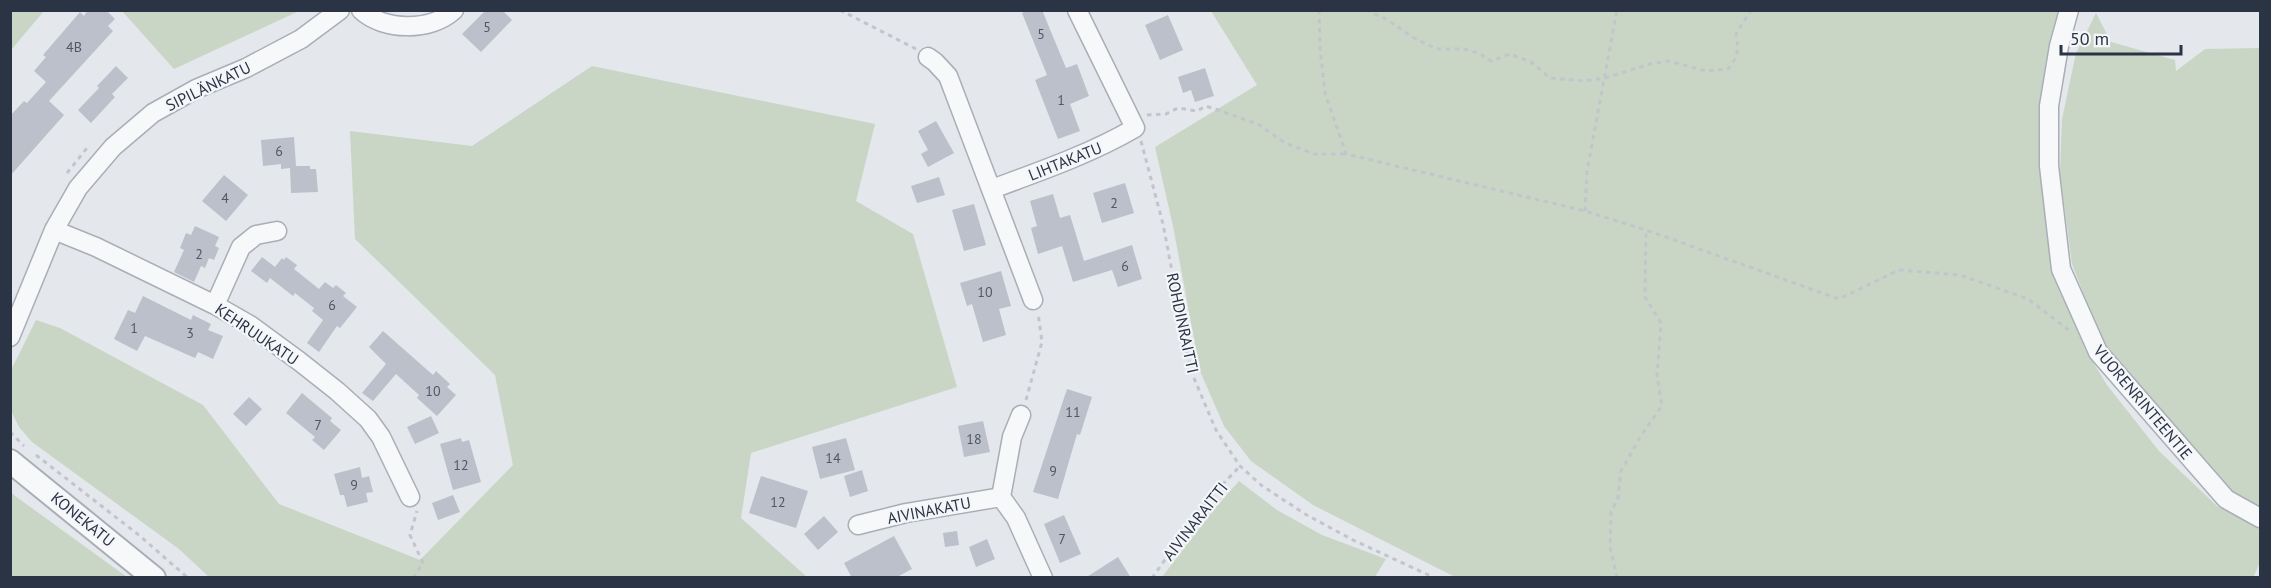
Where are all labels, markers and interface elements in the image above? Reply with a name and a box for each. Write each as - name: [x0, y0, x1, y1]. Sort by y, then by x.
- house number: 5: [483, 18, 491, 36]
- scale bar: [2061, 18, 2181, 56]
- house number: 5: [1037, 25, 1045, 43]
- text: 50 m: [2070, 27, 2109, 50]
- house number: 4B: [66, 38, 82, 56]
- street label: SIPILÄNKATU: [162, 57, 254, 115]
- house number: 1: [1057, 91, 1065, 109]
- street label: LIHTAKATU: [1025, 137, 1105, 185]
- house number: 6: [275, 142, 283, 160]
- house number: 4: [221, 189, 229, 207]
- house number: 2: [1110, 194, 1118, 212]
- house number: 2: [195, 245, 203, 263]
- house number: 6: [1121, 257, 1129, 275]
- street label: ROHDINRAITTI: [1163, 271, 1203, 375]
- house number: 10: [977, 283, 993, 301]
- house number: 6: [328, 296, 336, 314]
- street label: KEHRUUKATU: [211, 299, 303, 369]
- house number: 1: [130, 319, 138, 337]
- house number: 3: [186, 324, 194, 342]
- street label: VUORENRINTEENTIE: [2089, 340, 2197, 463]
- house number: 10: [425, 382, 441, 400]
- house number: 11: [1065, 403, 1081, 421]
- house number: 7: [314, 416, 322, 434]
- house number: 18: [966, 430, 982, 448]
- house number: 14: [825, 449, 841, 467]
- house number: 12: [453, 456, 469, 474]
- house number: 9: [1049, 462, 1057, 480]
- house number: 9: [350, 476, 358, 494]
- street label: AIVINARAITTI: [1158, 478, 1232, 564]
- street label: KONEKATU: [47, 487, 119, 551]
- street label: AIVINAKATU: [885, 492, 973, 528]
- house number: 12: [770, 493, 786, 511]
- house number: 7: [1058, 530, 1066, 548]

